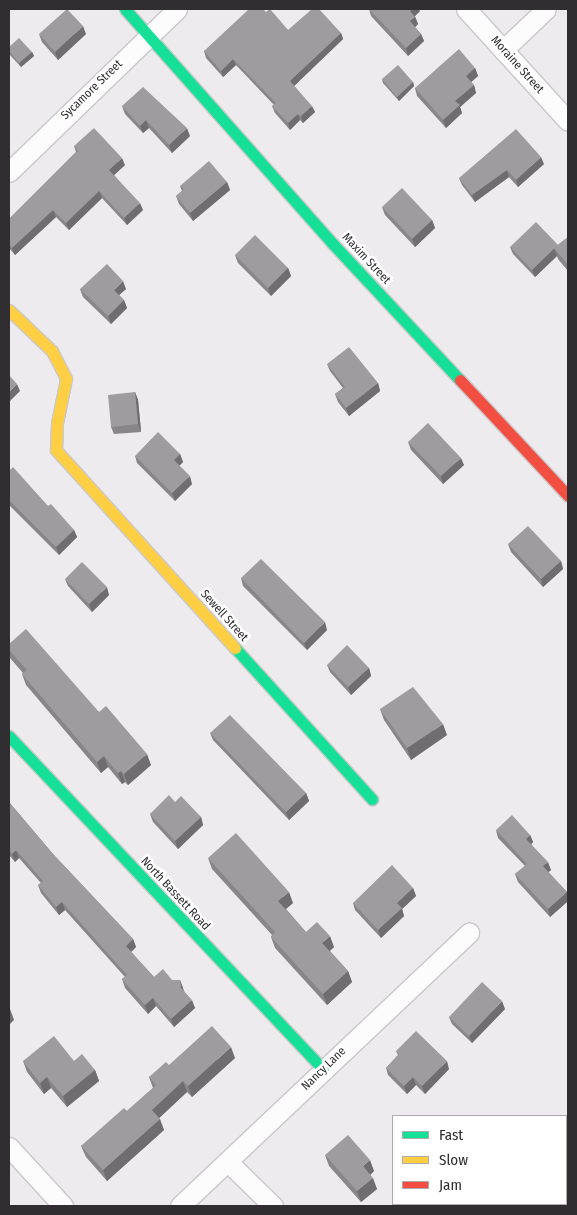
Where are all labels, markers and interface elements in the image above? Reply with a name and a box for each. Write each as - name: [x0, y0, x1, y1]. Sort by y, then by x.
- street label: Moraine Street: [488, 33, 546, 97]
- street label: Sycamore Street: [58, 57, 126, 123]
- street label: Maxim Street: [339, 231, 393, 287]
- street label: Sewell Street: [197, 587, 251, 645]
- street label: North Bassett Road: [137, 854, 213, 934]
- street label: Nancy Lane: [299, 1044, 349, 1094]
- legend: [392, 1115, 567, 1205]
- text: Fast: [439, 1126, 463, 1144]
- text: Slow: [439, 1151, 468, 1169]
- text: Jam: [439, 1176, 462, 1194]

